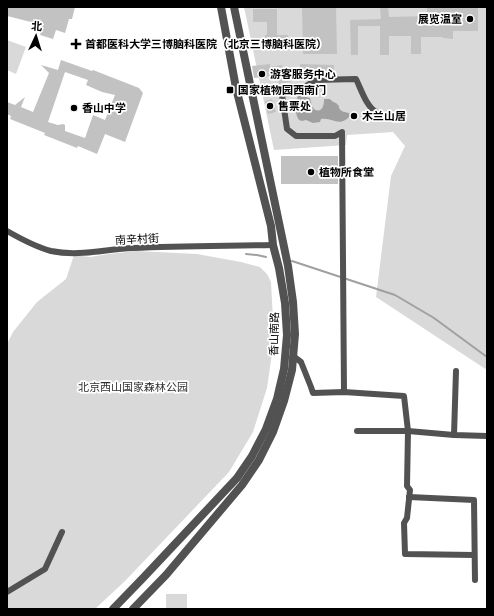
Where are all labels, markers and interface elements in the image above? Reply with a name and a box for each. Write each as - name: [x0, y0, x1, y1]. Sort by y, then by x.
- place label: 展览温室: [418, 13, 462, 25]
- marker: 展览温室: [465, 14, 475, 24]
- north arrow: [16, 16, 56, 56]
- text: 北: [31, 20, 43, 32]
- marker: 首都医科大学三博脑科医院（北京三博脑科医院）: [70, 38, 82, 50]
- place label: 首都医科大学三博脑科医院（北京三博脑科医院）: [85, 38, 327, 50]
- place label: 游客服务中心: [270, 68, 336, 80]
- marker: 游客服务中心: [257, 69, 267, 79]
- place label: 国家植物园西南门: [238, 84, 326, 96]
- marker: 国家植物园西南门: [225, 85, 235, 95]
- place label: 售票处: [278, 100, 311, 112]
- marker: 售票处: [265, 101, 275, 111]
- place label: 香山中学: [82, 102, 126, 114]
- marker: 香山中学: [69, 103, 79, 113]
- place label: 木兰山居: [362, 110, 406, 122]
- marker: 木兰山居: [349, 111, 359, 121]
- place label: 植物所食堂: [319, 166, 374, 178]
- marker: 植物所食堂: [306, 167, 316, 177]
- street label: 南辛村街: [115, 232, 159, 246]
- street label: 香山南路: [268, 312, 280, 356]
- park label: 北京西山国家森林公园: [78, 381, 188, 393]

